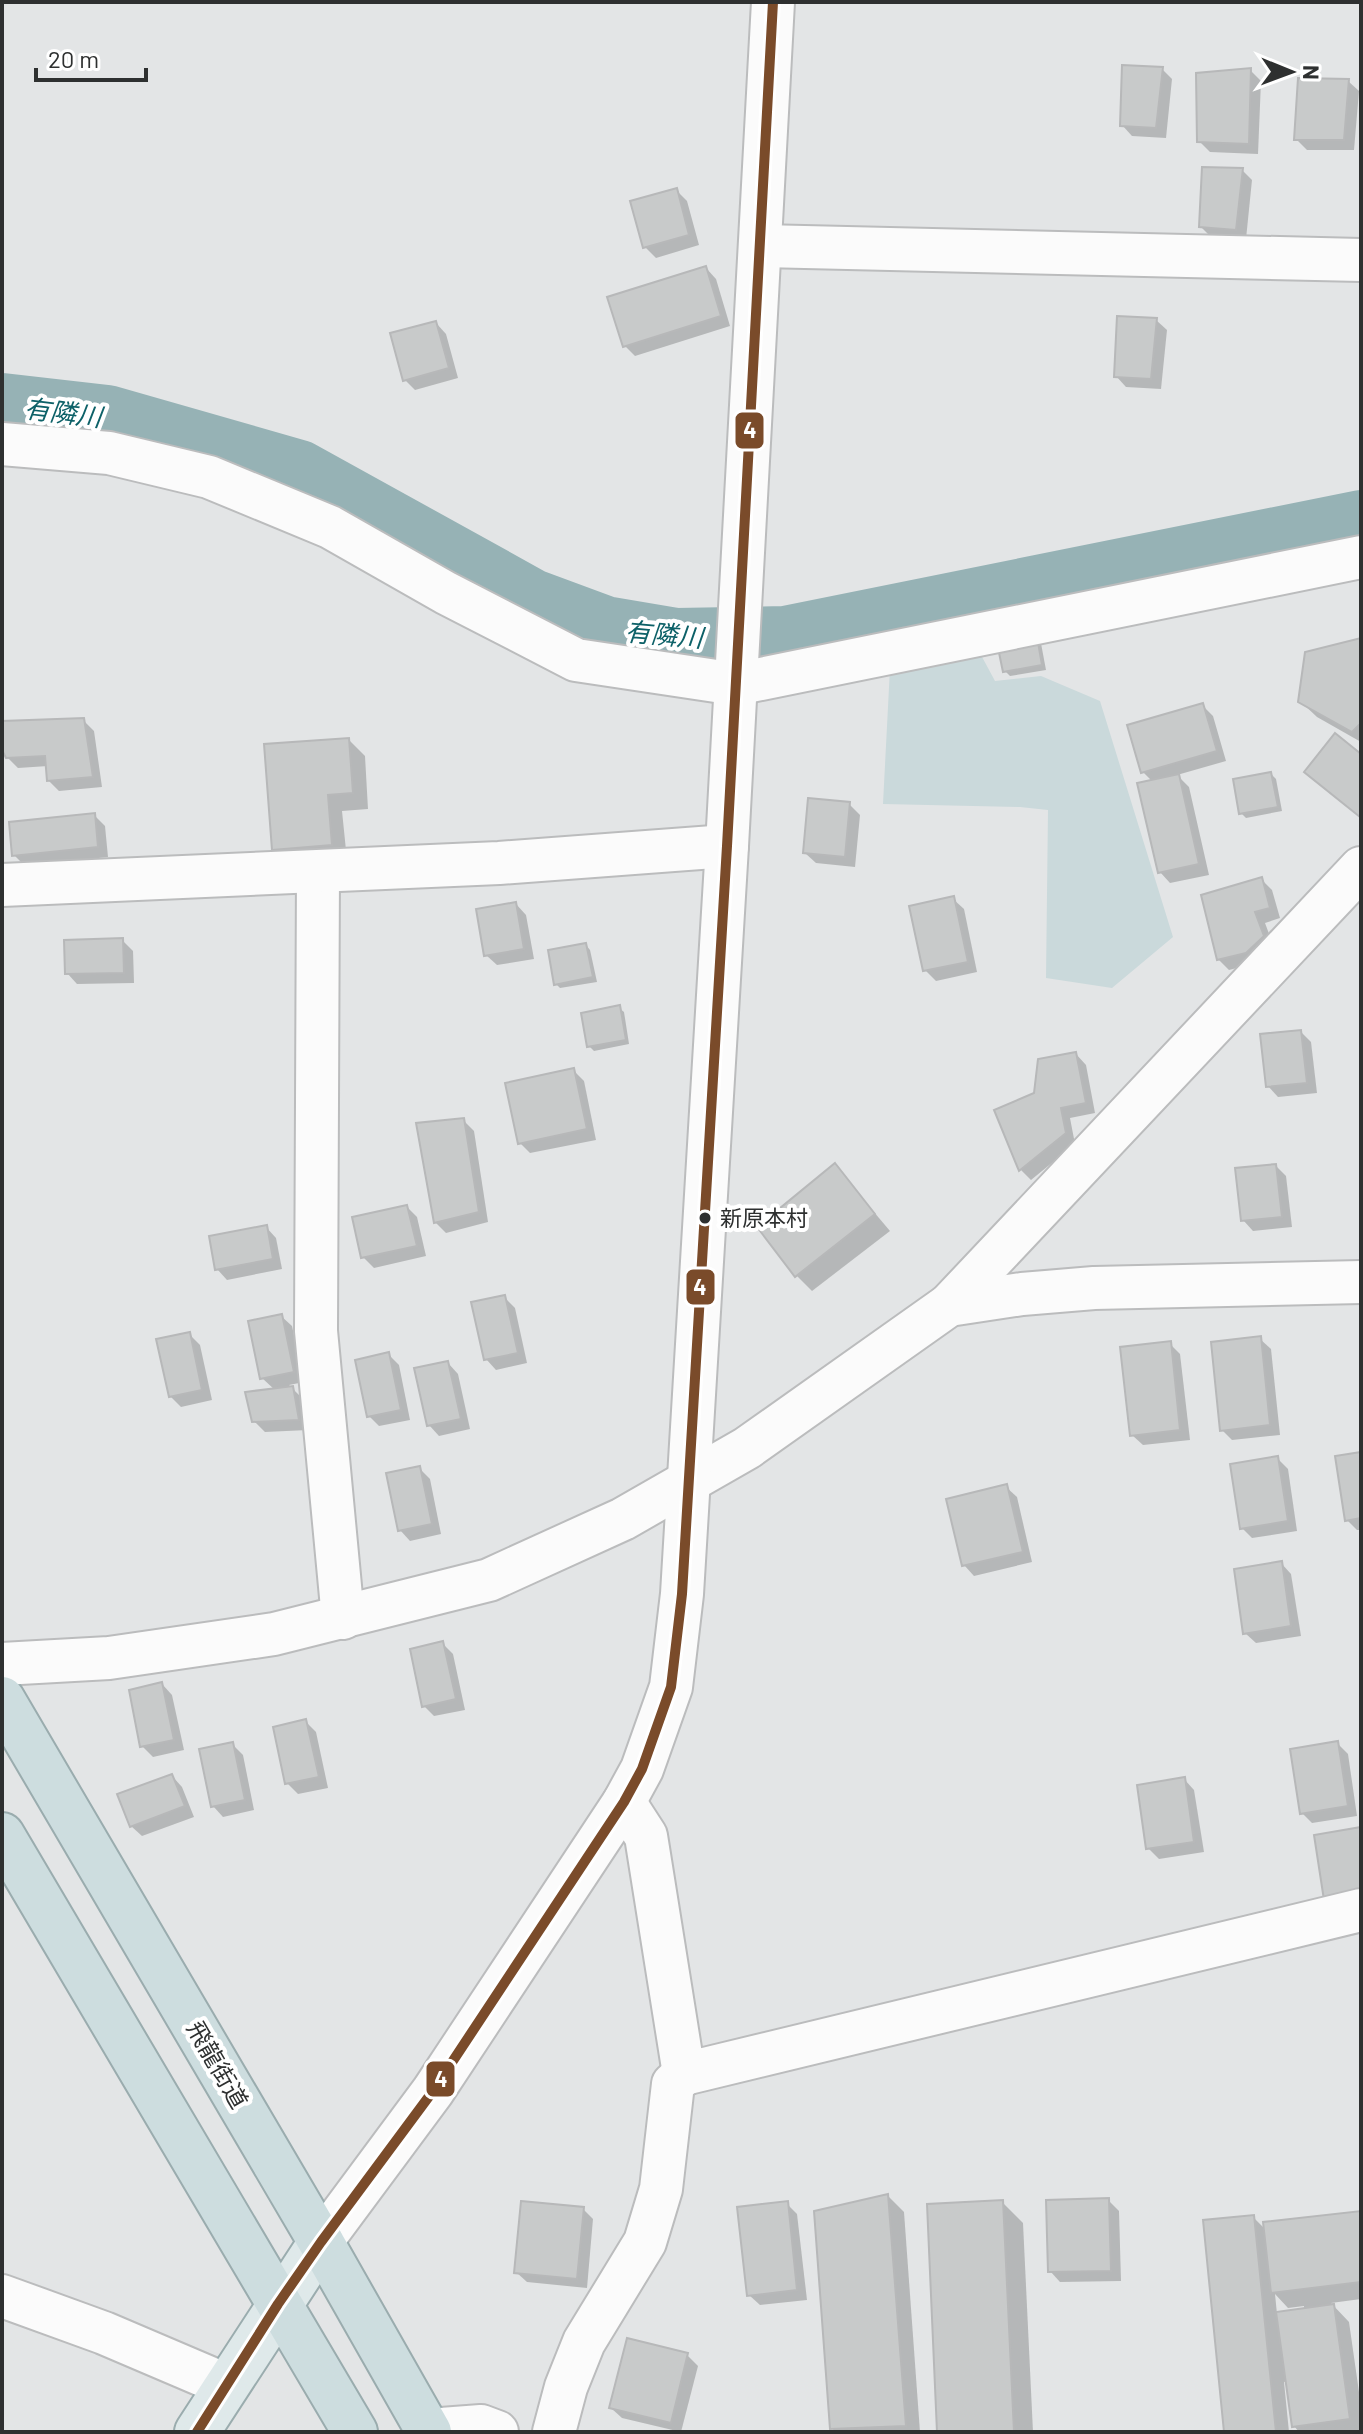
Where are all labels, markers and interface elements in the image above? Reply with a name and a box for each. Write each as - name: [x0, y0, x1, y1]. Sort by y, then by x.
- scale bar: [36, 32, 146, 82]
- north arrow: [1251, 32, 1331, 112]
- text: 20 m: [48, 44, 99, 73]
- text: N: [1299, 65, 1325, 80]
- water label: 有隣川: [23, 391, 107, 432]
- line badge: 4: [734, 411, 765, 450]
- text: 4: [743, 416, 757, 442]
- water label: 有隣川: [624, 615, 707, 653]
- place label: 新原本村: [720, 1204, 808, 1230]
- marker: 新原本村: [697, 1210, 713, 1226]
- line badge: 4: [685, 1268, 716, 1306]
- text: 4: [693, 1273, 707, 1299]
- street label: 飛龍街道: [182, 2015, 255, 2113]
- line badge: 4: [425, 2060, 456, 2098]
- text: 4: [434, 2065, 448, 2091]

